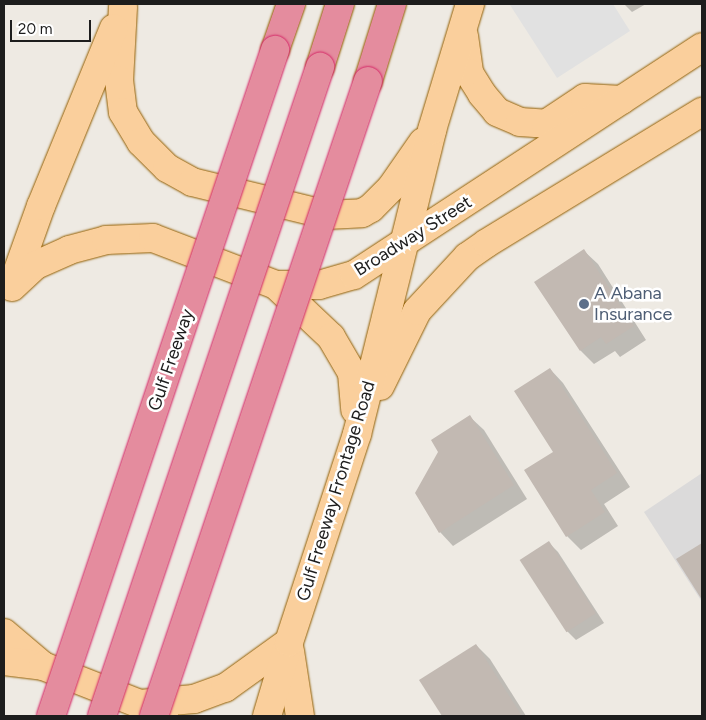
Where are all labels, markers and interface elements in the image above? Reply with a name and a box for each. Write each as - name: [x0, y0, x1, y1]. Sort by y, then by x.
- scale bar: [12, 10, 94, 42]
- text: 20 m: [18, 20, 52, 38]
- street label: Broadway Street: [350, 191, 476, 281]
- place label: A Abana Insurance: [594, 283, 672, 326]
- marker: A Abana Insurance: [578, 298, 590, 310]
- street label: Gulf Freeway: [143, 306, 199, 414]
- street label: Gulf Freeway Frontage Road: [292, 378, 380, 604]

